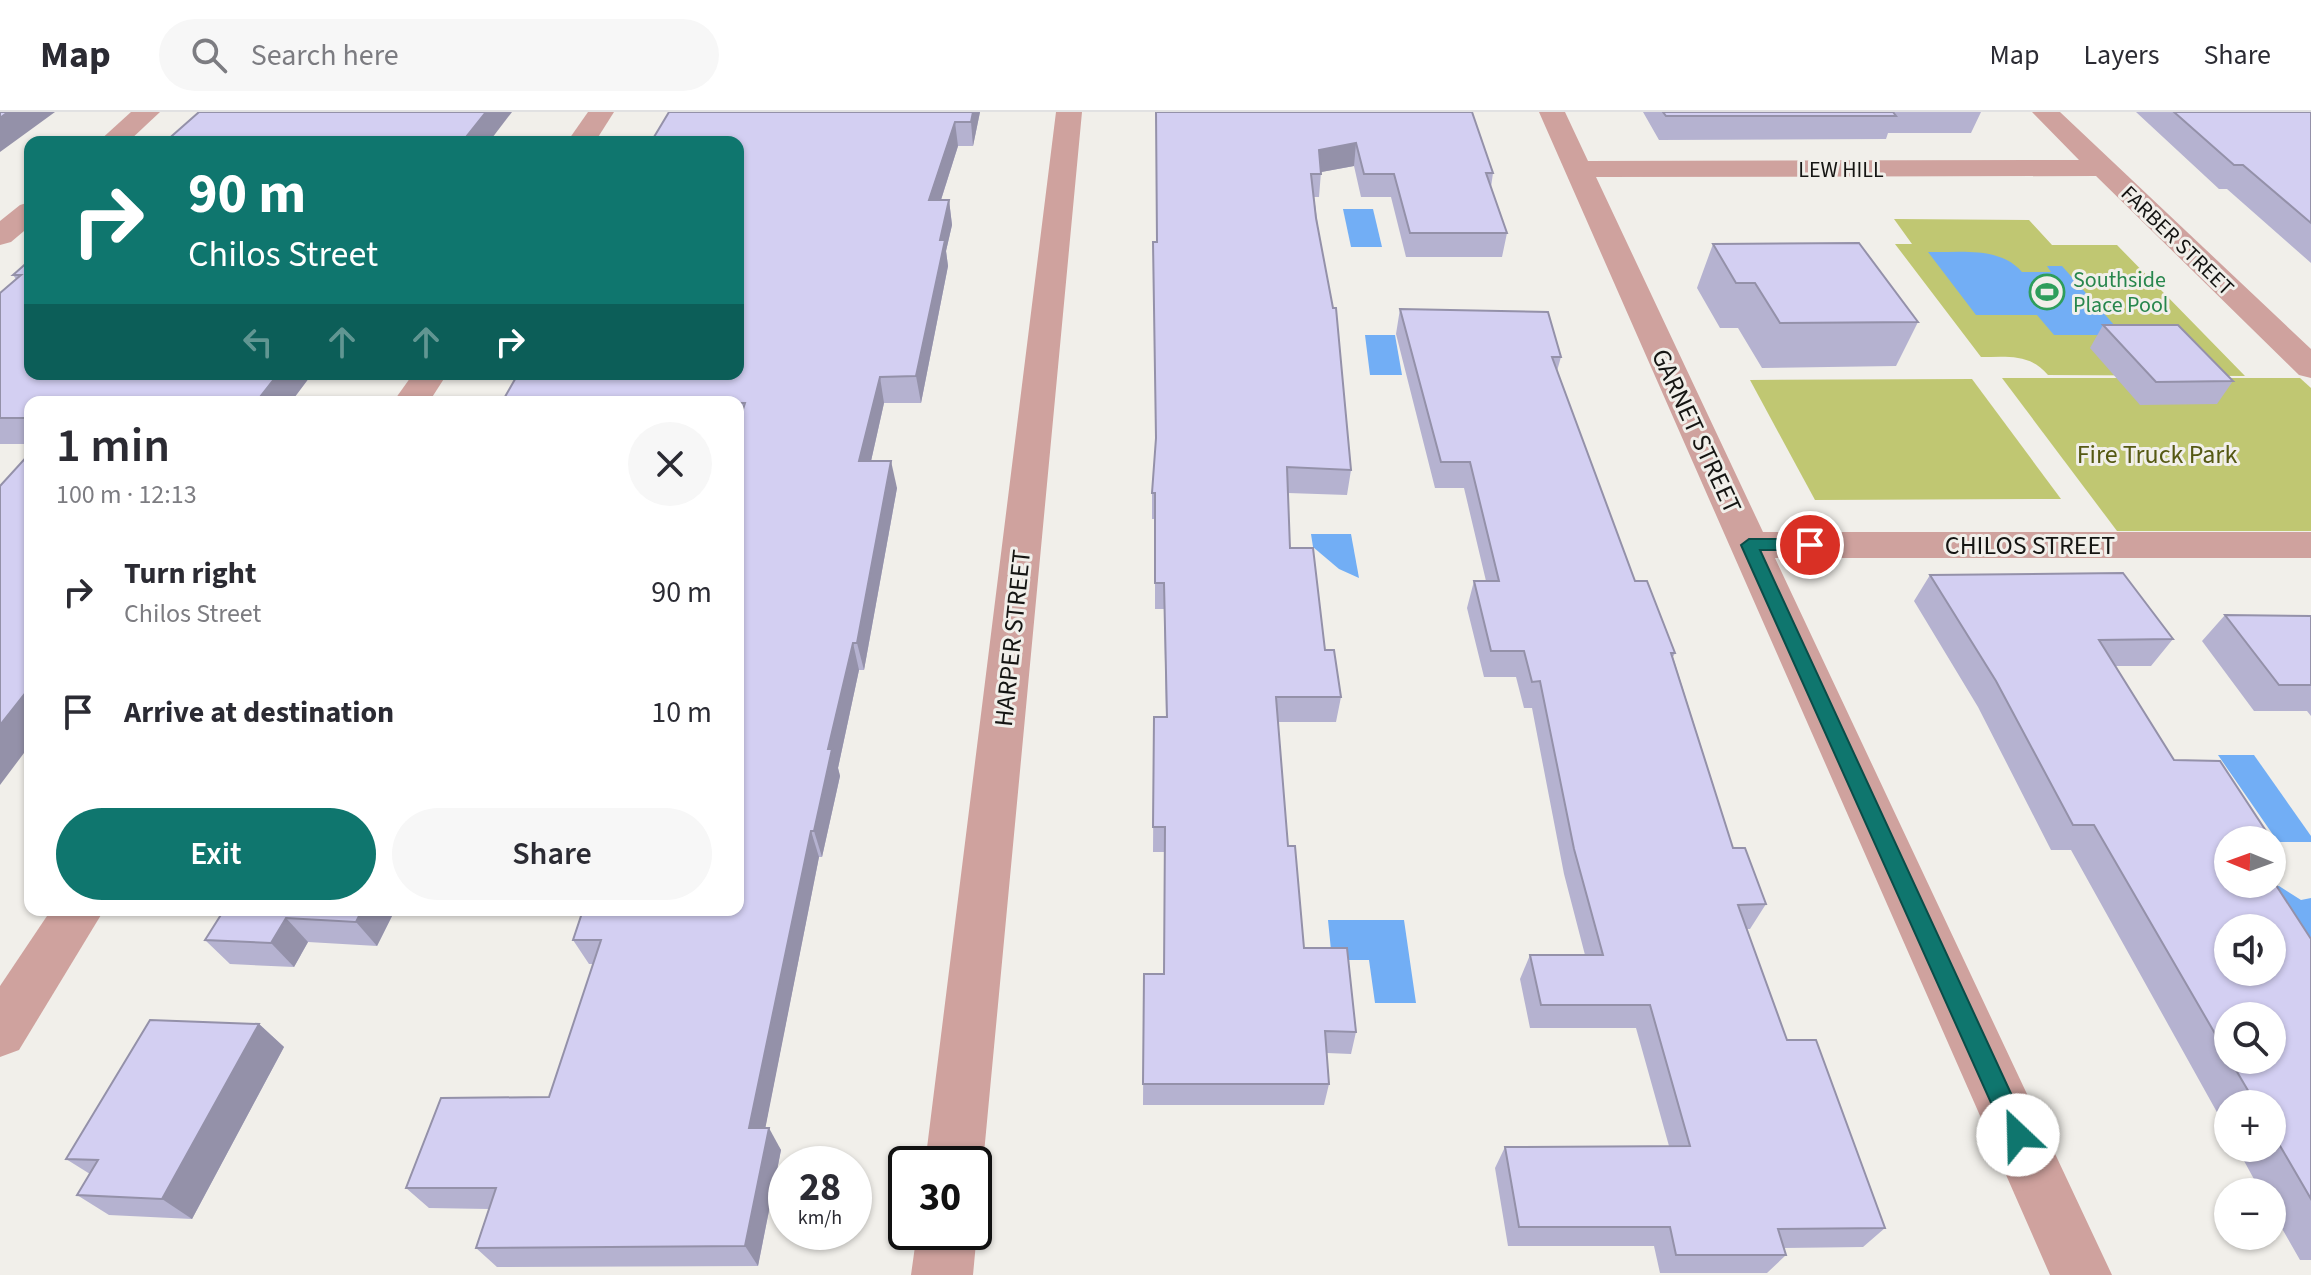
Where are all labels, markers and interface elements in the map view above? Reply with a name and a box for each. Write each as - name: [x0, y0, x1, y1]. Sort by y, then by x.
- search box: [159, 19, 719, 91]
- text: Map: [40, 28, 111, 82]
- icon: search: [187, 33, 231, 77]
- text: Search here: [251, 34, 399, 77]
- text: Map: [1989, 35, 2039, 75]
- text: Layers: [2083, 35, 2159, 75]
- text: Share: [2203, 35, 2271, 75]
- street label: LEW HILL: [1798, 154, 1884, 186]
- text: 90 m: [188, 155, 306, 234]
- icon: right: [56, 168, 160, 272]
- street label: FARBER STREET: [2113, 178, 2241, 303]
- text: Chilos Street: [188, 229, 378, 280]
- place label: Southside Place Pool: [2073, 264, 2168, 321]
- sports icon: Southside Place Pool: [2028, 273, 2066, 311]
- icon: left: [236, 320, 280, 364]
- icon: ahead: [320, 320, 364, 364]
- icon: ahead: [404, 320, 448, 364]
- icon: right: [488, 320, 532, 364]
- street label: GARNET STREET: [1642, 343, 1751, 520]
- text: 1 min: [56, 412, 170, 480]
- button: close: [628, 422, 712, 506]
- park label: Fire Truck Park: [2077, 436, 2237, 473]
- text: 100 m · 12:13: [56, 476, 197, 513]
- pin: [1776, 511, 1844, 579]
- icon: arrive: [1788, 523, 1832, 567]
- street label: CHILOS STREET: [1945, 527, 2115, 564]
- street label: HARPER STREET: [985, 548, 1040, 728]
- text: Turn right: [124, 552, 256, 595]
- icon: right: [56, 570, 100, 614]
- text: 90 m: [651, 571, 712, 614]
- text: Chilos Street: [124, 595, 261, 632]
- icon: arrive: [56, 690, 100, 734]
- text: Arrive at destination: [124, 691, 394, 734]
- text: 10 m: [651, 691, 712, 734]
- button: Exit: [56, 808, 376, 900]
- button: Share: [392, 808, 712, 900]
- north arrow: [2214, 826, 2286, 898]
- map controls: [2214, 826, 2286, 1250]
- button: sound: [2214, 914, 2286, 986]
- button: search: [2214, 1002, 2286, 1074]
- button: +: [2214, 1090, 2286, 1162]
- position arrow: [1976, 1093, 2060, 1177]
- speed limit sign: 30: [888, 1146, 992, 1250]
- text: 28: [799, 1159, 841, 1216]
- button: −: [2214, 1178, 2286, 1250]
- text: km/h: [798, 1204, 842, 1232]

